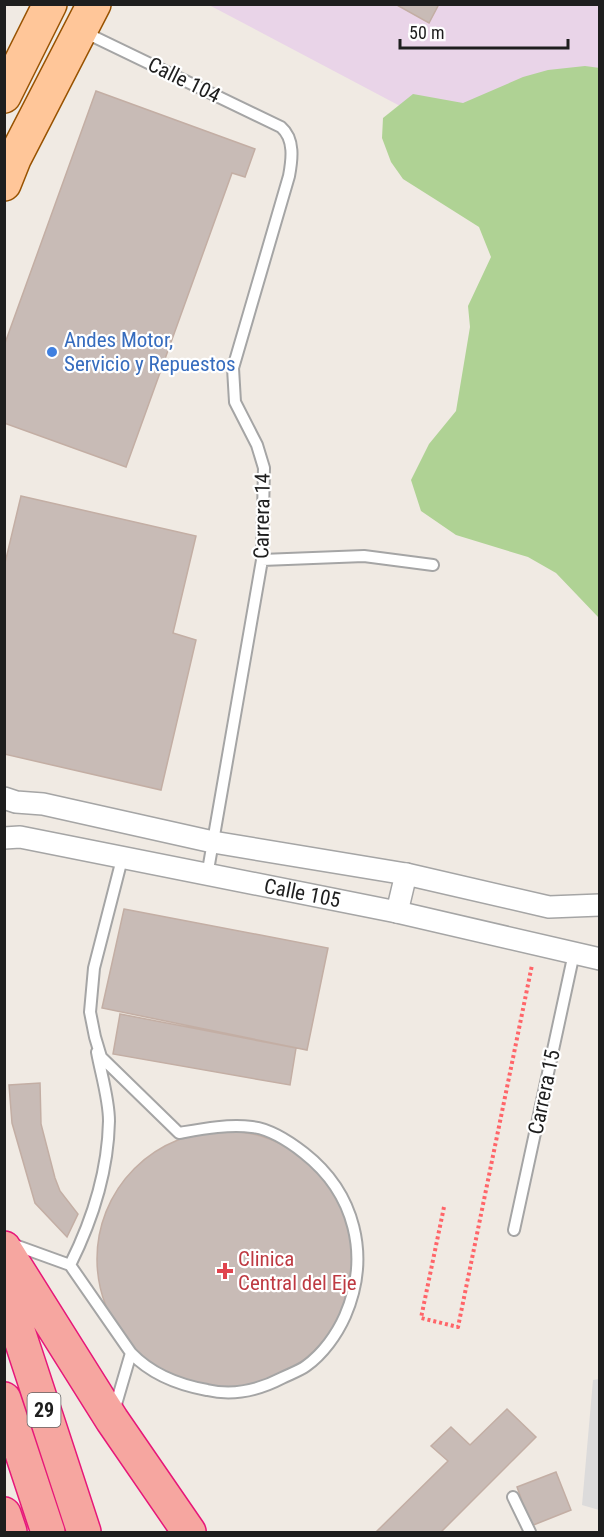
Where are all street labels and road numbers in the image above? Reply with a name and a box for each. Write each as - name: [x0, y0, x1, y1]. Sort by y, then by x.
- street label: Calle 104: [144, 52, 224, 108]
- street label: Carrera 14: [249, 473, 275, 559]
- street label: Calle 105: [262, 874, 343, 913]
- street label: Carrera 15: [523, 1047, 565, 1137]
- road number: 29: [28, 1393, 60, 1427]

